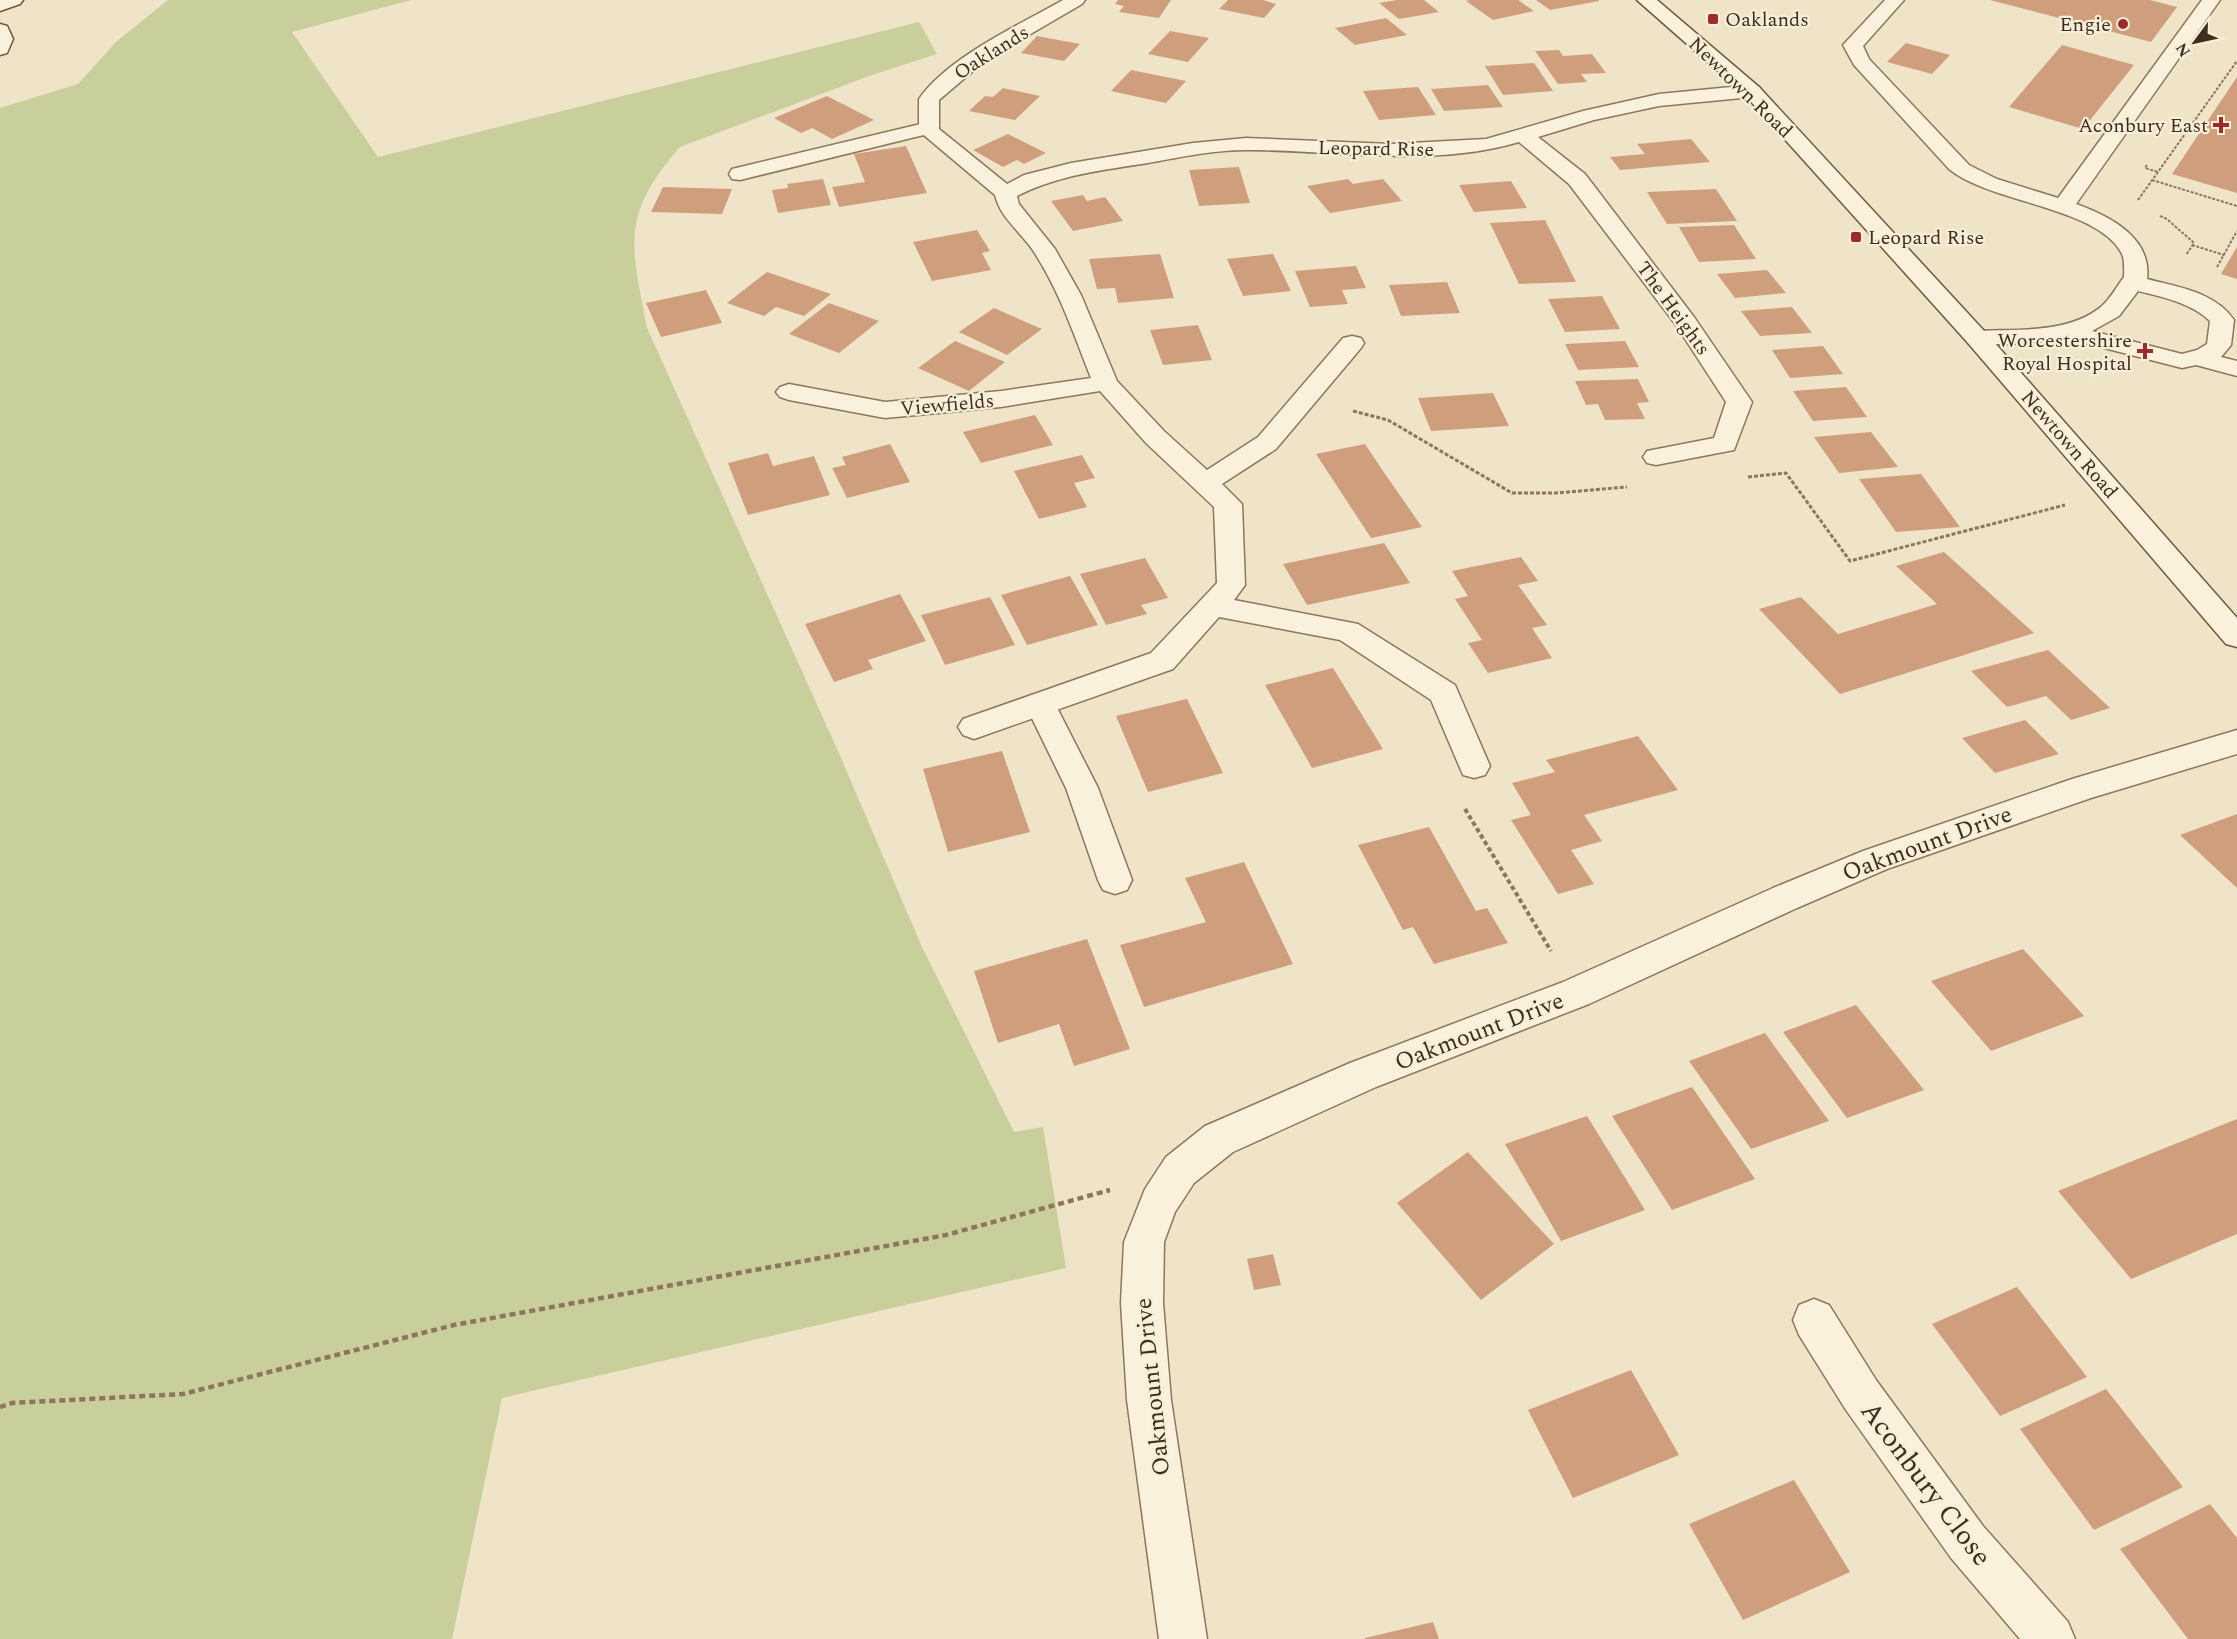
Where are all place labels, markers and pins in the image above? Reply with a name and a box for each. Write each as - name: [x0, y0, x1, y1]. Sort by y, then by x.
- place label: Oaklands: [1725, 5, 1809, 35]
- place label: Engie: [2060, 10, 2111, 40]
- marker: Oaklands: [1706, 12, 1720, 26]
- marker: Engie: [2116, 17, 2130, 31]
- place label: Aconbury East: [2078, 111, 2208, 141]
- marker: Aconbury East: [2212, 116, 2230, 134]
- place label: Leopard Rise: [1868, 223, 1984, 253]
- marker: Leopard Rise: [1849, 230, 1863, 244]
- place label: Worcestershire Royal Hospital: [1998, 326, 2132, 379]
- marker: Worcestershire Royal Hospital: [2136, 342, 2154, 360]

